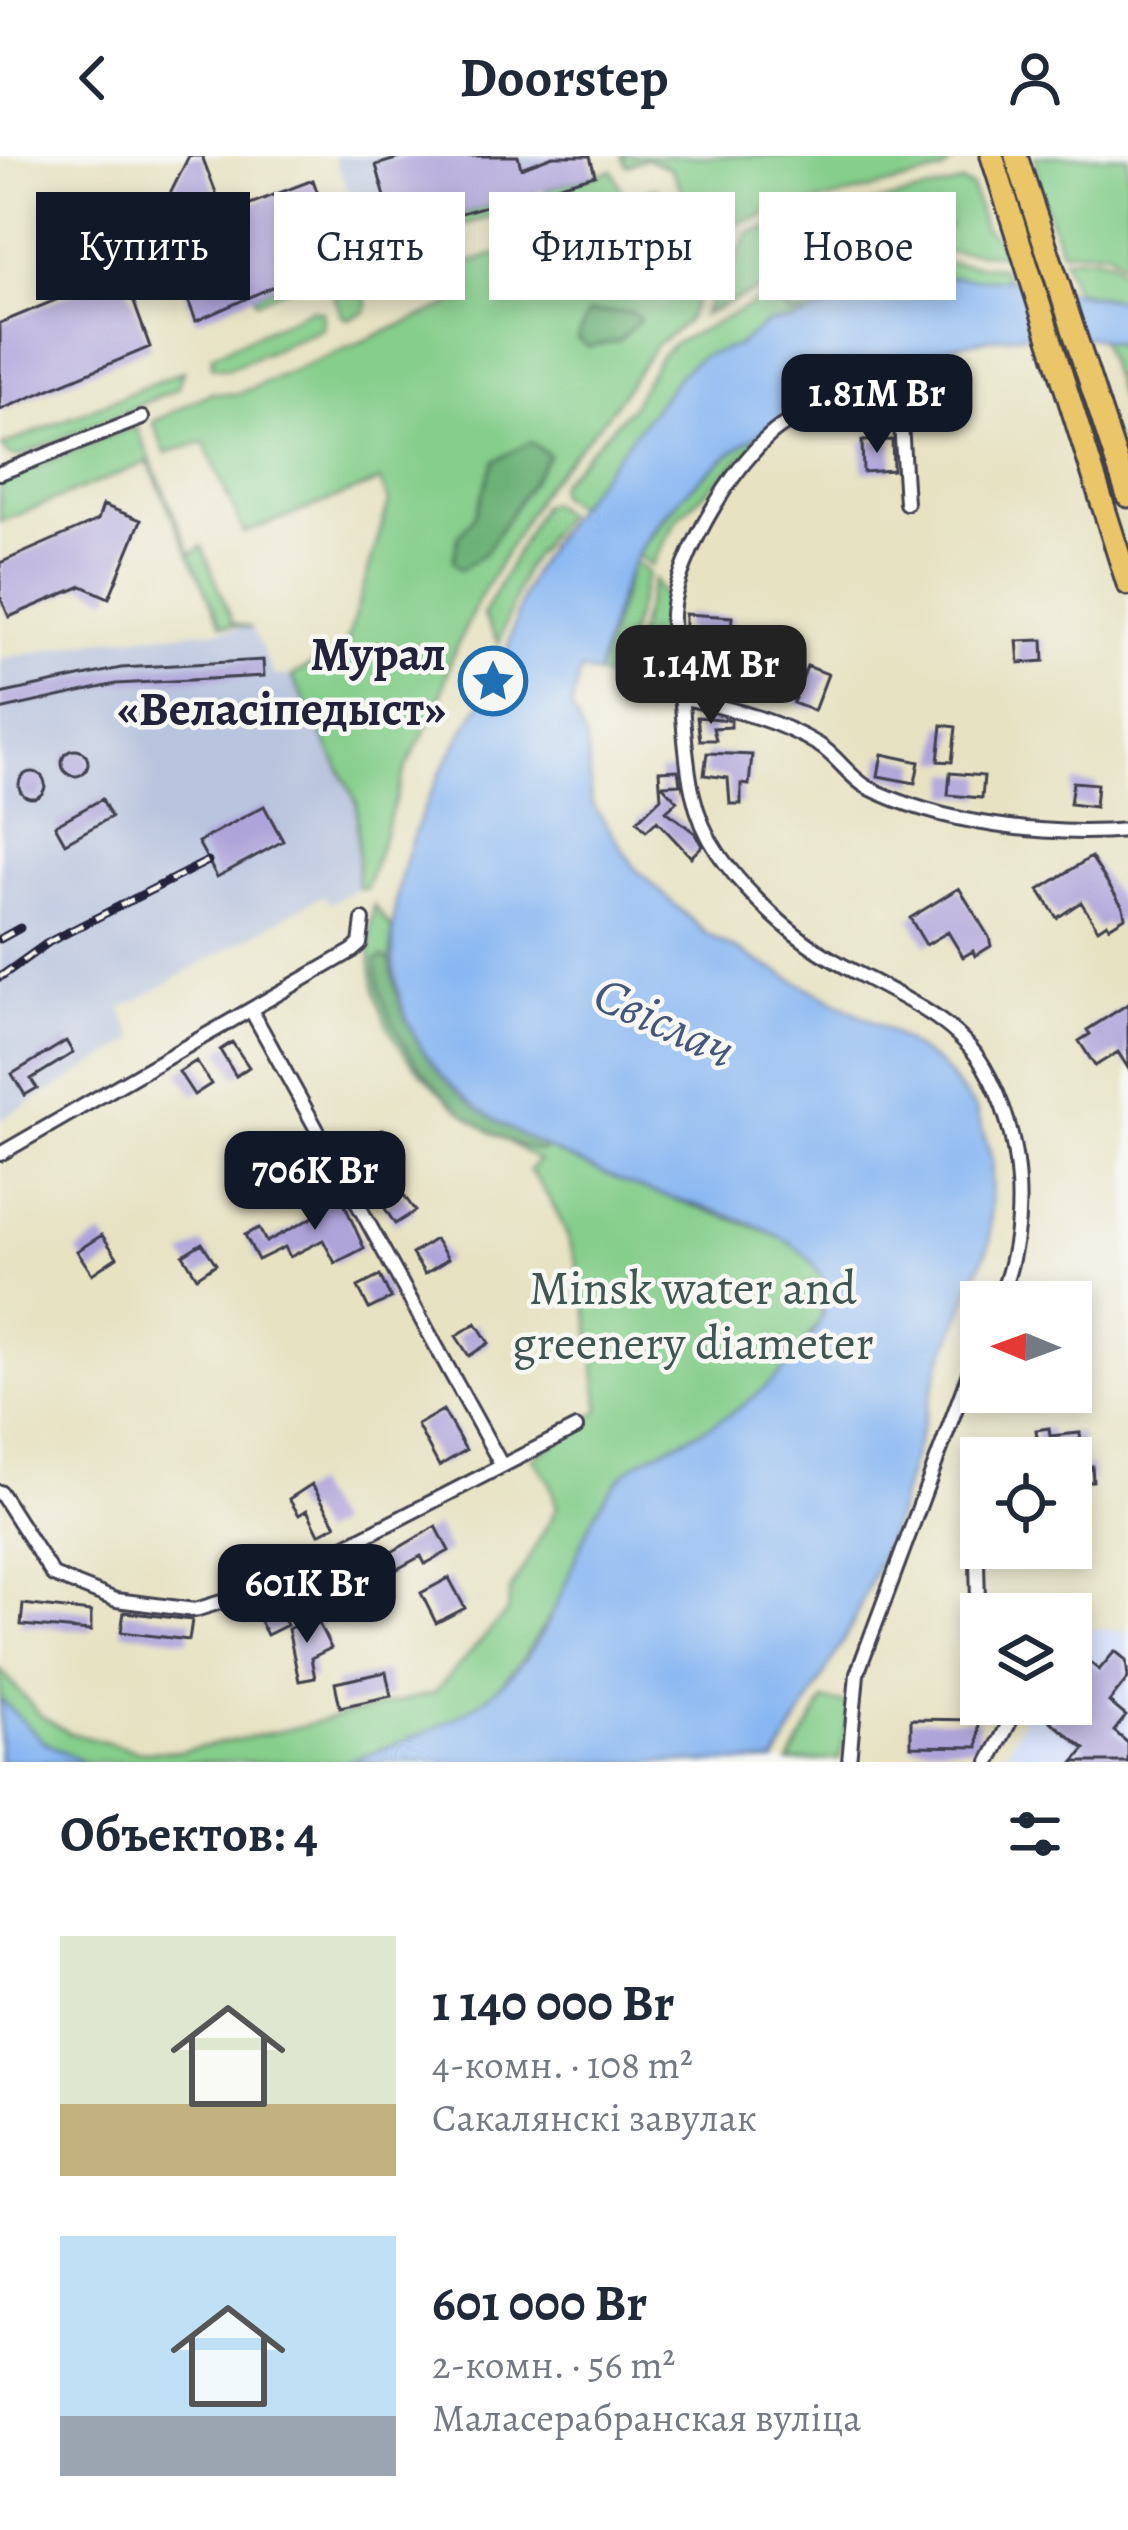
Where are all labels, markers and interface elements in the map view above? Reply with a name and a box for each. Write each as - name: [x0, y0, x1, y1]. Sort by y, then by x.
- text: Doorstep: [459, 41, 669, 115]
- icon: back: [60, 45, 126, 111]
- icon: person: [1002, 45, 1068, 111]
- chip: Купить: [36, 192, 250, 300]
- chip: Снять: [274, 192, 465, 300]
- chip: Фильтры: [489, 192, 735, 300]
- chip: Новое: [759, 192, 956, 300]
- pin: 1.81M Br: [753, 354, 1001, 456]
- text: 1.81M Br: [808, 366, 946, 419]
- place label: Мурал «Веласіпедыст»: [117, 621, 446, 742]
- pin: 1.14M Br: [587, 625, 835, 727]
- text: 1.14M Br: [643, 637, 779, 690]
- place icon: Мурал «Веласіпедыст»: [458, 646, 528, 716]
- water label: Свіслач: [583, 959, 746, 1085]
- pin: 706K Br: [204, 1131, 426, 1233]
- text: 706K Br: [251, 1143, 379, 1196]
- park label: Minsk water and greenery diameter: [512, 1255, 874, 1376]
- north arrow: [960, 1281, 1092, 1413]
- map controls: [960, 1281, 1092, 1725]
- button: locate: [960, 1437, 1092, 1569]
- pin: 601K Br: [196, 1544, 418, 1646]
- text: 601K Br: [245, 1556, 369, 1609]
- button: layers: [960, 1593, 1092, 1725]
- text: Объектов: 4: [60, 1799, 318, 1869]
- icon: filters: [1002, 1801, 1068, 1867]
- text: 1 140 000 Br: [432, 1968, 674, 2038]
- icon: home: [156, 1984, 300, 2128]
- text: 4-комн. · 108 m²: [432, 2038, 693, 2091]
- text: Сакалянскі завулак: [432, 2091, 757, 2144]
- text: 601 000 Br: [432, 2268, 647, 2338]
- icon: home: [156, 2284, 300, 2428]
- text: 2-комн. · 56 m²: [432, 2338, 675, 2391]
- text: Маласерабранская вуліца: [432, 2391, 861, 2444]

